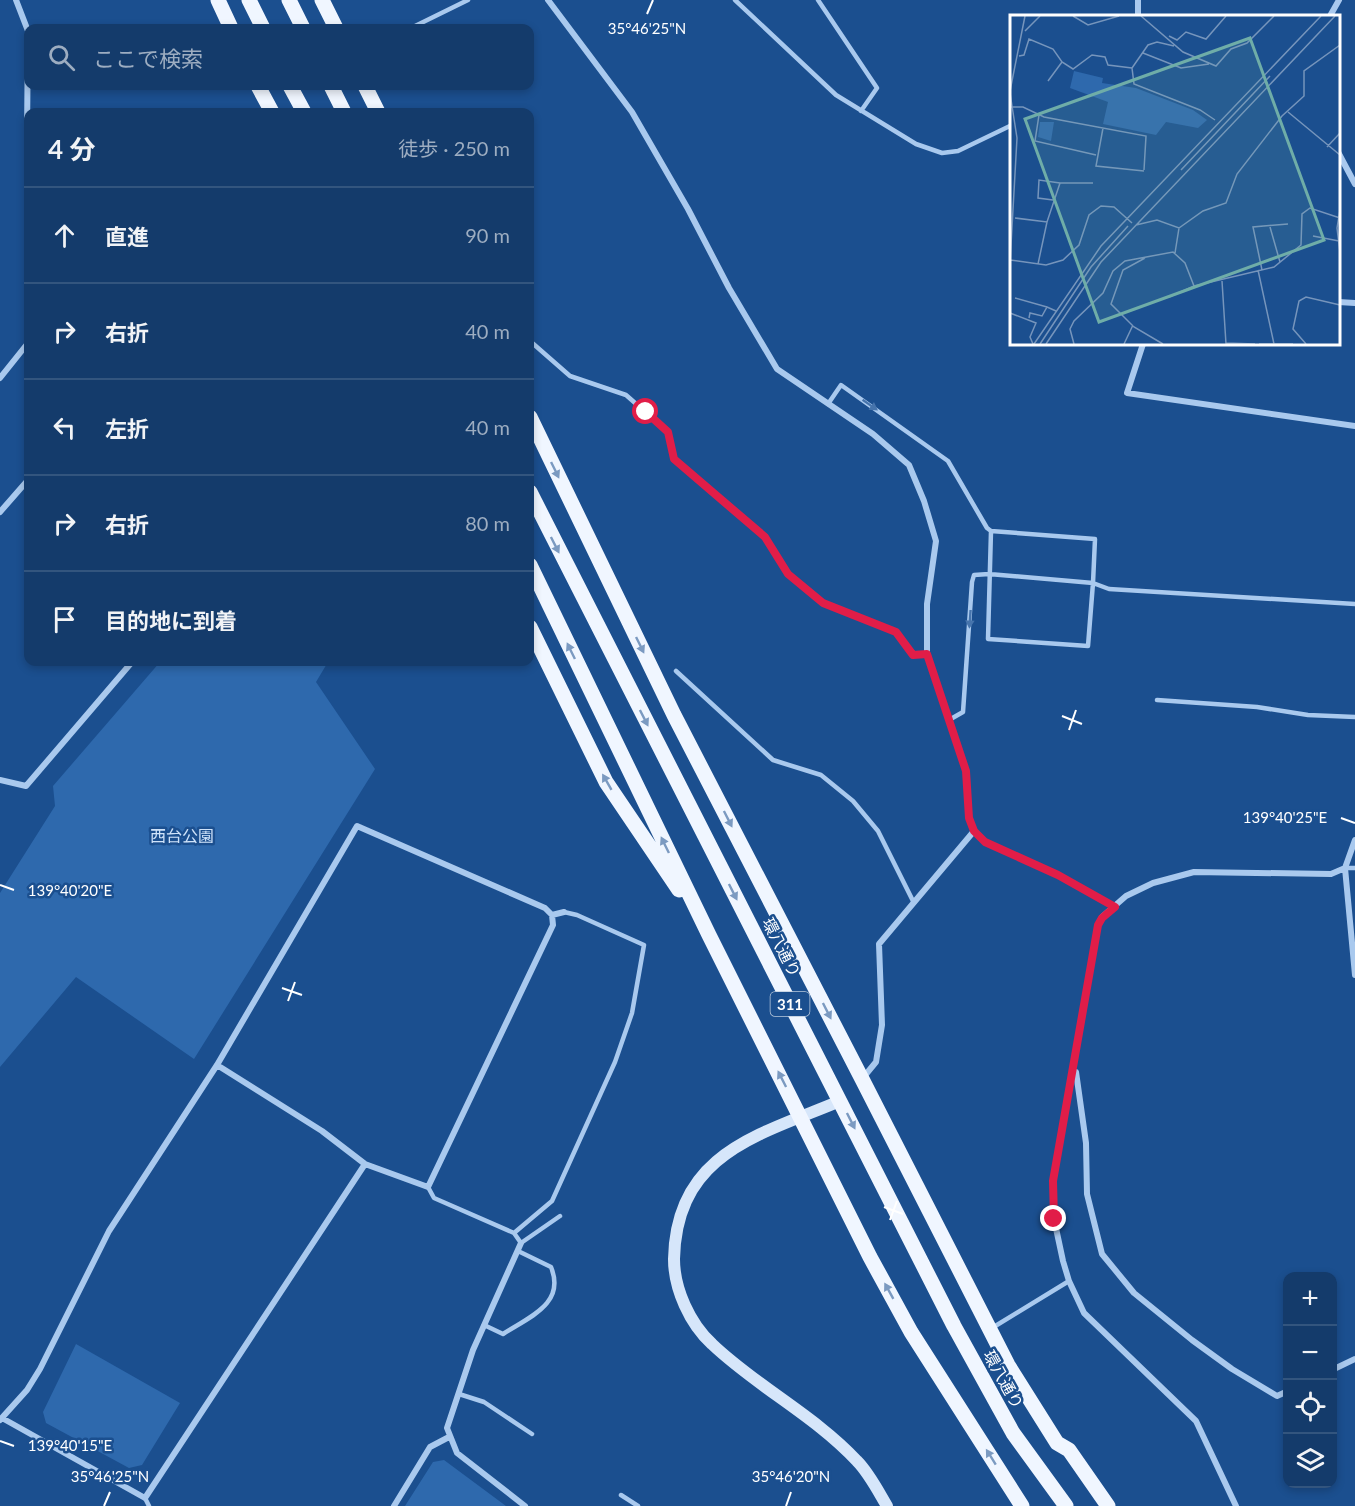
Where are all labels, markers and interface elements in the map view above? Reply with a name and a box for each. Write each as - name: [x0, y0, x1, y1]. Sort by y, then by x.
- inset map: [1010, 15, 1340, 345]
- text: 35°46'25"N: [608, 19, 686, 37]
- search box: [24, 24, 534, 90]
- icon: search: [45, 41, 78, 74]
- text: ここで検索: [93, 45, 203, 72]
- text: 4 分: [48, 133, 95, 165]
- text: 徒歩 · 250 m: [398, 136, 510, 160]
- icon: ahead: [48, 219, 81, 252]
- text: 直進: [105, 223, 149, 250]
- text: 90 m: [465, 223, 510, 247]
- icon: right: [48, 315, 81, 348]
- text: 右折: [105, 319, 149, 346]
- text: 40 m: [465, 319, 510, 343]
- route start: [632, 398, 658, 424]
- one-way arrow: [862, 399, 878, 411]
- icon: left: [48, 411, 81, 444]
- text: 左折: [105, 415, 149, 442]
- text: 40 m: [465, 415, 510, 439]
- one-way arrow: [550, 461, 560, 478]
- icon: right: [48, 507, 81, 540]
- text: 右折: [105, 511, 149, 538]
- text: 80 m: [465, 511, 510, 535]
- one-way arrow: [551, 536, 560, 553]
- icon: arrive: [48, 603, 81, 636]
- text: 目的地に到着: [105, 607, 237, 634]
- one-way arrow: [965, 609, 974, 628]
- one-way arrow: [635, 637, 644, 654]
- one-way arrow: [566, 642, 576, 659]
- one-way arrow: [639, 710, 649, 727]
- one-way arrow: [601, 774, 612, 790]
- text: 139°40'25"E: [1243, 808, 1327, 826]
- one-way arrow: [723, 811, 732, 828]
- park label: 西台公園: [150, 826, 214, 845]
- one-way arrow: [661, 836, 670, 853]
- text: 139°40'20"E: [28, 881, 112, 899]
- one-way arrow: [728, 883, 738, 900]
- street label: 環八通り: [759, 914, 805, 980]
- road number: 311: [770, 992, 810, 1016]
- one-way arrow: [822, 1003, 832, 1020]
- one-way arrow: [777, 1070, 787, 1087]
- one-way arrow: [846, 1113, 856, 1130]
- route end: [1040, 1205, 1066, 1231]
- map controls: [1283, 1272, 1337, 1488]
- button: +: [1283, 1272, 1337, 1326]
- one-way arrow: [884, 1282, 894, 1299]
- button: −: [1283, 1326, 1337, 1380]
- street label: 環八通り: [980, 1346, 1028, 1412]
- button: locate: [1283, 1380, 1337, 1434]
- button: layers: [1283, 1434, 1337, 1488]
- text: 139°40'15"E: [28, 1436, 112, 1454]
- one-way arrow: [985, 1449, 996, 1465]
- text: 35°46'25"N: [71, 1467, 149, 1485]
- text: 35°46'20"N: [752, 1467, 830, 1485]

